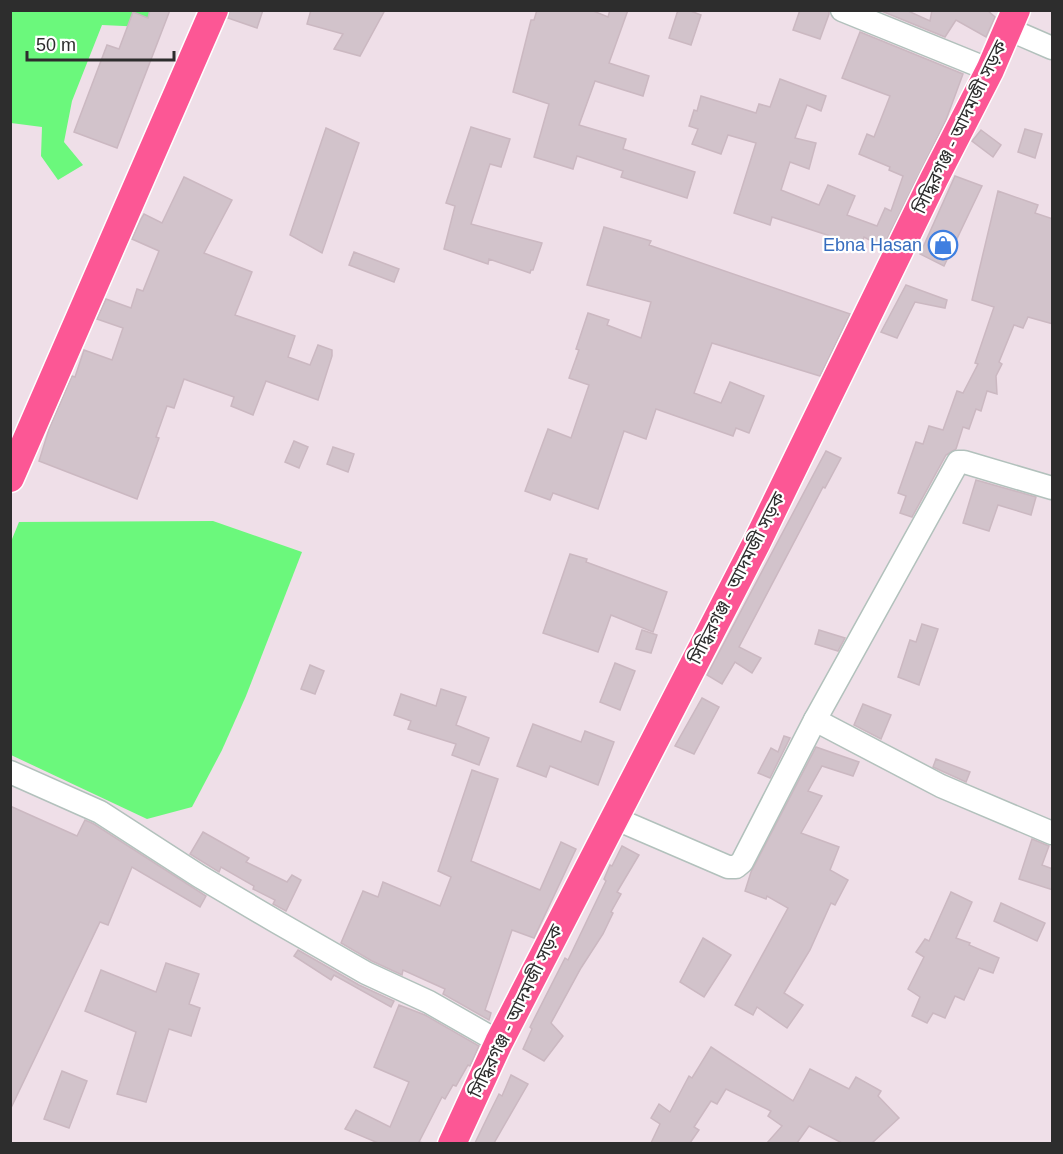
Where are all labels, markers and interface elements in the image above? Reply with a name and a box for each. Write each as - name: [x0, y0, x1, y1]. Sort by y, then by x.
- scale bar: [27, 24, 174, 62]
- text: 50 m: [36, 35, 76, 55]
- street label: সিদ্ধিরগঞ্জ - আদমজী সড়ক: [909, 37, 1011, 218]
- shop icon: Ebna Hasan: [927, 229, 959, 261]
- place label: Ebna Hasan: [823, 235, 922, 255]
- street label: সিদ্ধিরগঞ্জ - আদমজী সড়ক: [684, 488, 789, 668]
- street label: সিদ্ধিরগঞ্জ - আদমজী সড়ক: [465, 921, 567, 1102]

